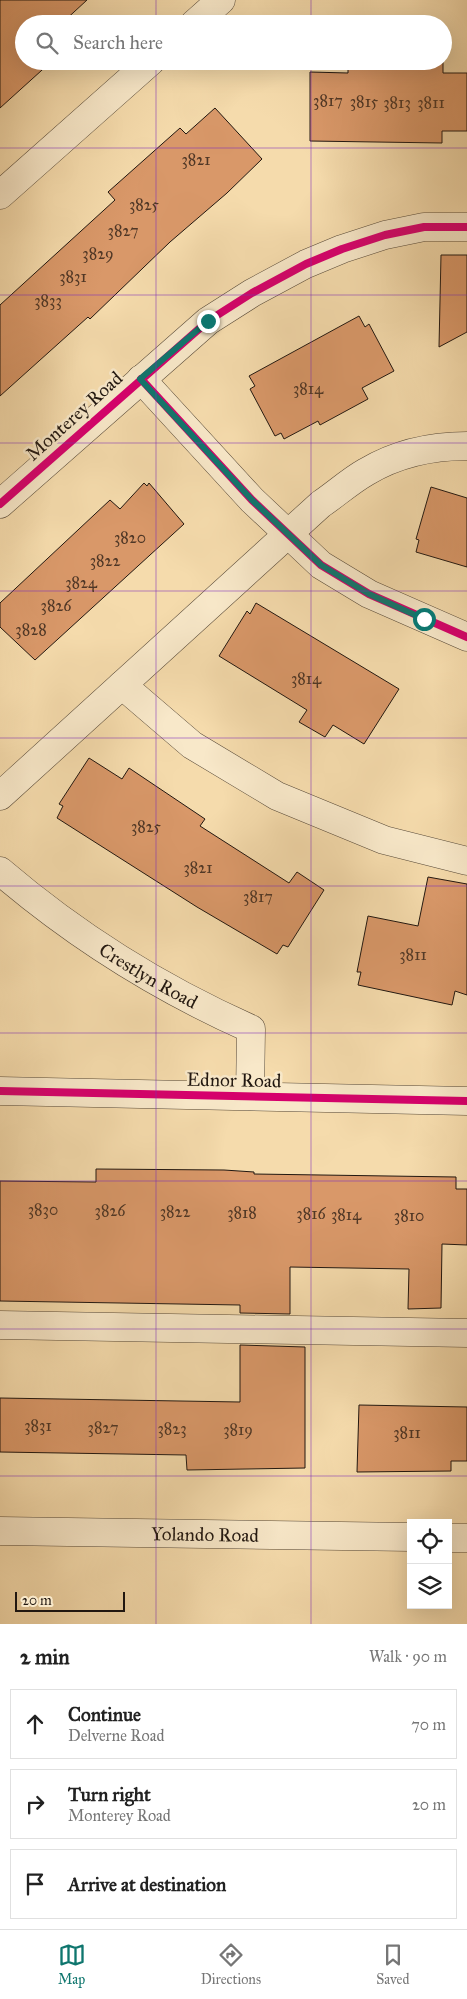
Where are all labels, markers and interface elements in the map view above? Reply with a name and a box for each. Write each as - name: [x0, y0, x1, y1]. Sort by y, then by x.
- search box: [15, 15, 452, 70]
- icon: search: [33, 29, 61, 57]
- text: Search here: [73, 31, 163, 54]
- house number: 3817: [313, 91, 343, 110]
- house number: 3815: [350, 92, 379, 111]
- house number: 3813: [383, 93, 411, 112]
- house number: 3811: [417, 93, 445, 112]
- house number: 3821: [181, 150, 211, 169]
- house number: 3825: [129, 195, 160, 214]
- house number: 3827: [108, 221, 138, 240]
- house number: 3829: [82, 244, 114, 263]
- house number: 3831: [59, 267, 87, 286]
- house number: 3833: [34, 291, 62, 310]
- route end: [197, 310, 220, 333]
- street label: Monterey Road: [21, 366, 127, 465]
- house number: 3814: [293, 379, 324, 398]
- house number: 3820: [114, 528, 146, 547]
- house number: 3822: [90, 551, 120, 570]
- house number: 3824: [65, 573, 98, 592]
- house number: 3826: [41, 596, 72, 615]
- route start: [413, 608, 436, 631]
- house number: 3828: [15, 620, 47, 639]
- house number: 3814: [291, 669, 322, 688]
- house number: 3825: [131, 817, 162, 836]
- house number: 3821: [183, 858, 213, 877]
- house number: 3817: [243, 887, 273, 906]
- street label: Crestlyn Road: [95, 938, 202, 1013]
- house number: 3811: [399, 945, 427, 964]
- street label: Ednor Road: [186, 1068, 282, 1092]
- house number: 3830: [28, 1200, 58, 1219]
- house number: 3826: [95, 1201, 126, 1220]
- house number: 3822: [160, 1202, 190, 1221]
- house number: 3818: [227, 1203, 257, 1222]
- house number: 3816: [296, 1204, 326, 1223]
- house number: 3814: [331, 1205, 362, 1224]
- house number: 3810: [394, 1206, 424, 1225]
- house number: 3831: [24, 1416, 52, 1435]
- house number: 3827: [88, 1418, 118, 1437]
- house number: 3823: [157, 1419, 187, 1438]
- house number: 3819: [223, 1420, 253, 1439]
- house number: 3811: [393, 1423, 421, 1442]
- map controls: [407, 1519, 452, 1609]
- button: locate: [407, 1519, 452, 1564]
- street label: Yolando Road: [151, 1522, 259, 1546]
- button: layers: [407, 1564, 452, 1609]
- scale bar: [15, 1589, 125, 1612]
- text: 20 m: [22, 1592, 52, 1609]
- text: 2 min: [20, 1644, 70, 1670]
- text: Walk · 90 m: [369, 1647, 447, 1666]
- text: Continue: [68, 1703, 141, 1726]
- icon: ahead: [21, 1710, 49, 1738]
- text: 70 m: [411, 1715, 446, 1734]
- text: Delverne Road: [68, 1726, 164, 1745]
- text: Turn right: [68, 1783, 151, 1806]
- icon: right: [21, 1790, 49, 1818]
- text: 20 m: [412, 1795, 446, 1814]
- text: Monterey Road: [68, 1806, 171, 1825]
- icon: arrive: [21, 1870, 49, 1898]
- text: Arrive at destination: [68, 1873, 226, 1896]
- tab: Map: [58, 1941, 86, 1988]
- tab: Directions: [201, 1941, 261, 1988]
- tab: Saved: [376, 1941, 409, 1988]

